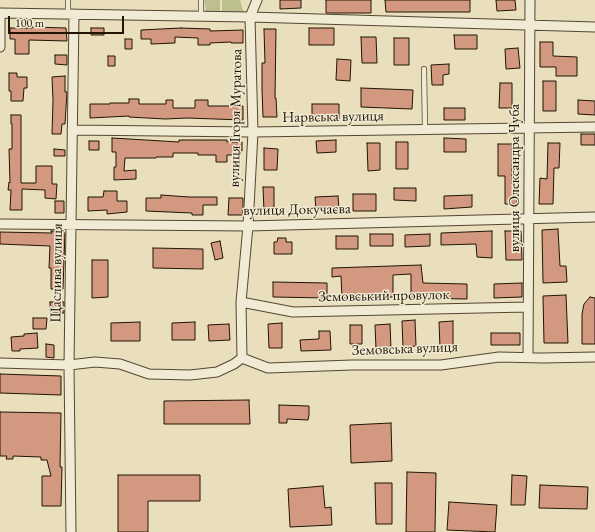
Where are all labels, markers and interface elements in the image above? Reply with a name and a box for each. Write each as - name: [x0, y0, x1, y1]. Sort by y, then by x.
- scale bar: [10, 8, 126, 34]
- text: 100 m: [15, 15, 44, 31]
- street label: вулиця Ігоря Муратова: [226, 48, 246, 188]
- street label: вулиця Олександра Чуба: [506, 104, 524, 252]
- street label: Нарвська вулиця: [282, 107, 384, 127]
- street label: вулиця Докучаєва: [243, 200, 351, 220]
- street label: Щаслива вулиця: [47, 223, 67, 323]
- street label: Земовський провулок: [318, 286, 450, 306]
- street label: Земовська вулиця: [352, 338, 458, 360]

